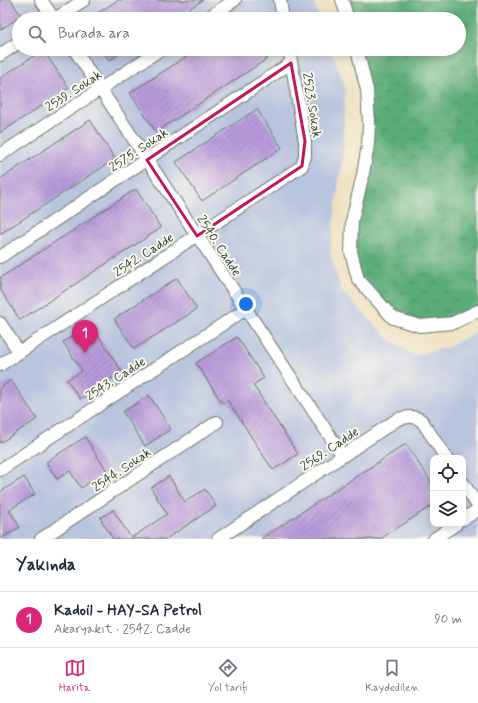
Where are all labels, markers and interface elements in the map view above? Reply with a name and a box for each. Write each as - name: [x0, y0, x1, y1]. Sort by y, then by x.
- search box: [12, 12, 466, 56]
- icon: search: [26, 23, 48, 45]
- text: Burada ara: [58, 24, 130, 44]
- street label: 2539. Sokak: [42, 66, 106, 116]
- street label: 2523. Sokak: [298, 71, 325, 140]
- street label: 2575. Sokak: [106, 124, 172, 176]
- street label: 2540. Cadde: [193, 212, 245, 280]
- street label: 2542. Cadde: [110, 229, 177, 281]
- your location: [236, 294, 256, 314]
- pin: 1: [72, 320, 98, 353]
- street label: 2543. Cadde: [83, 353, 149, 405]
- street label: 2569. Cadde: [297, 423, 363, 475]
- street label: 2544. Sokak: [89, 444, 155, 496]
- map controls: [430, 455, 466, 527]
- button: locate: [430, 455, 466, 491]
- button: layers: [430, 491, 466, 527]
- text: Yakında: [16, 554, 76, 576]
- text: Kadoil - HAY-SA Petrol: [54, 601, 202, 621]
- text: 1: [26, 611, 32, 628]
- text: 90 m: [434, 611, 462, 628]
- text: Akaryakıt · 2542. Cadde: [54, 621, 191, 638]
- tab: Harita: [59, 657, 90, 695]
- tab: Yol tarifi: [208, 657, 247, 695]
- tab: Kaydedilen: [365, 657, 419, 695]

